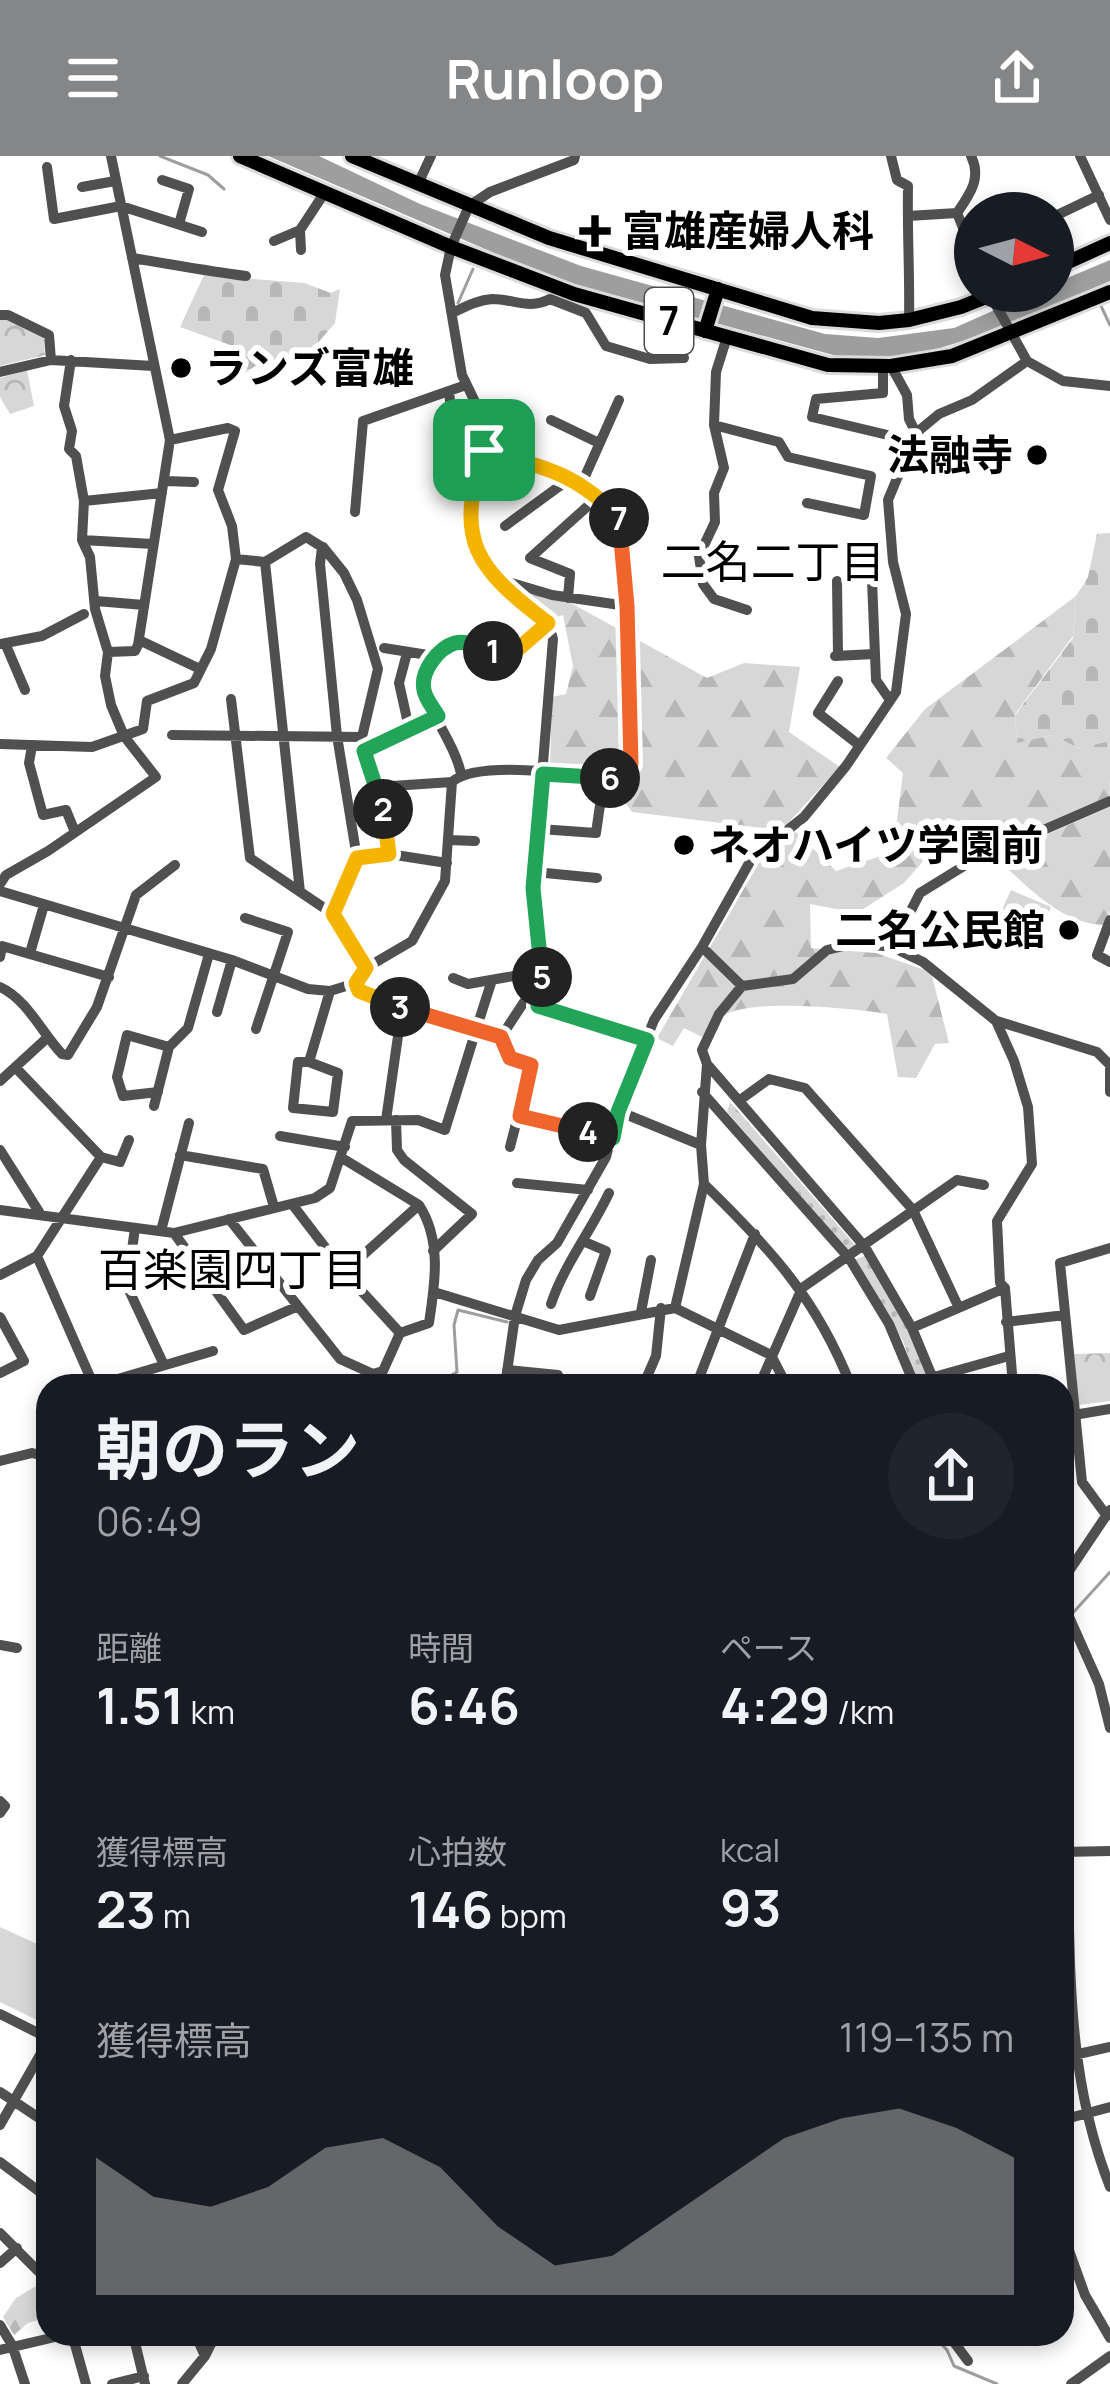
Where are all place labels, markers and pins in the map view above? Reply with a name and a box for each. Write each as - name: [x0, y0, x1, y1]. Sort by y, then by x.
- place label: 富雄産婦人科: [622, 201, 874, 259]
- marker: 富雄産婦人科: [579, 215, 611, 247]
- place label: ランズ富雄: [205, 338, 414, 396]
- marker: ランズ富雄: [168, 355, 194, 381]
- pin: [433, 399, 535, 501]
- place label: 法融寺: [887, 425, 1013, 483]
- marker: 法融寺: [1024, 442, 1050, 468]
- pin: 7: [589, 488, 649, 548]
- pin: 1: [463, 621, 523, 681]
- pin: 6: [580, 748, 640, 808]
- pin: 2: [353, 779, 413, 839]
- place label: ネオハイツ学園前: [708, 815, 1043, 873]
- marker: ネオハイツ学園前: [671, 832, 697, 858]
- place label: 二名公民館: [835, 900, 1045, 958]
- marker: 二名公民館: [1056, 917, 1082, 943]
- pin: 5: [512, 947, 572, 1007]
- pin: 3: [370, 977, 430, 1037]
- pin: 4: [558, 1102, 618, 1162]

